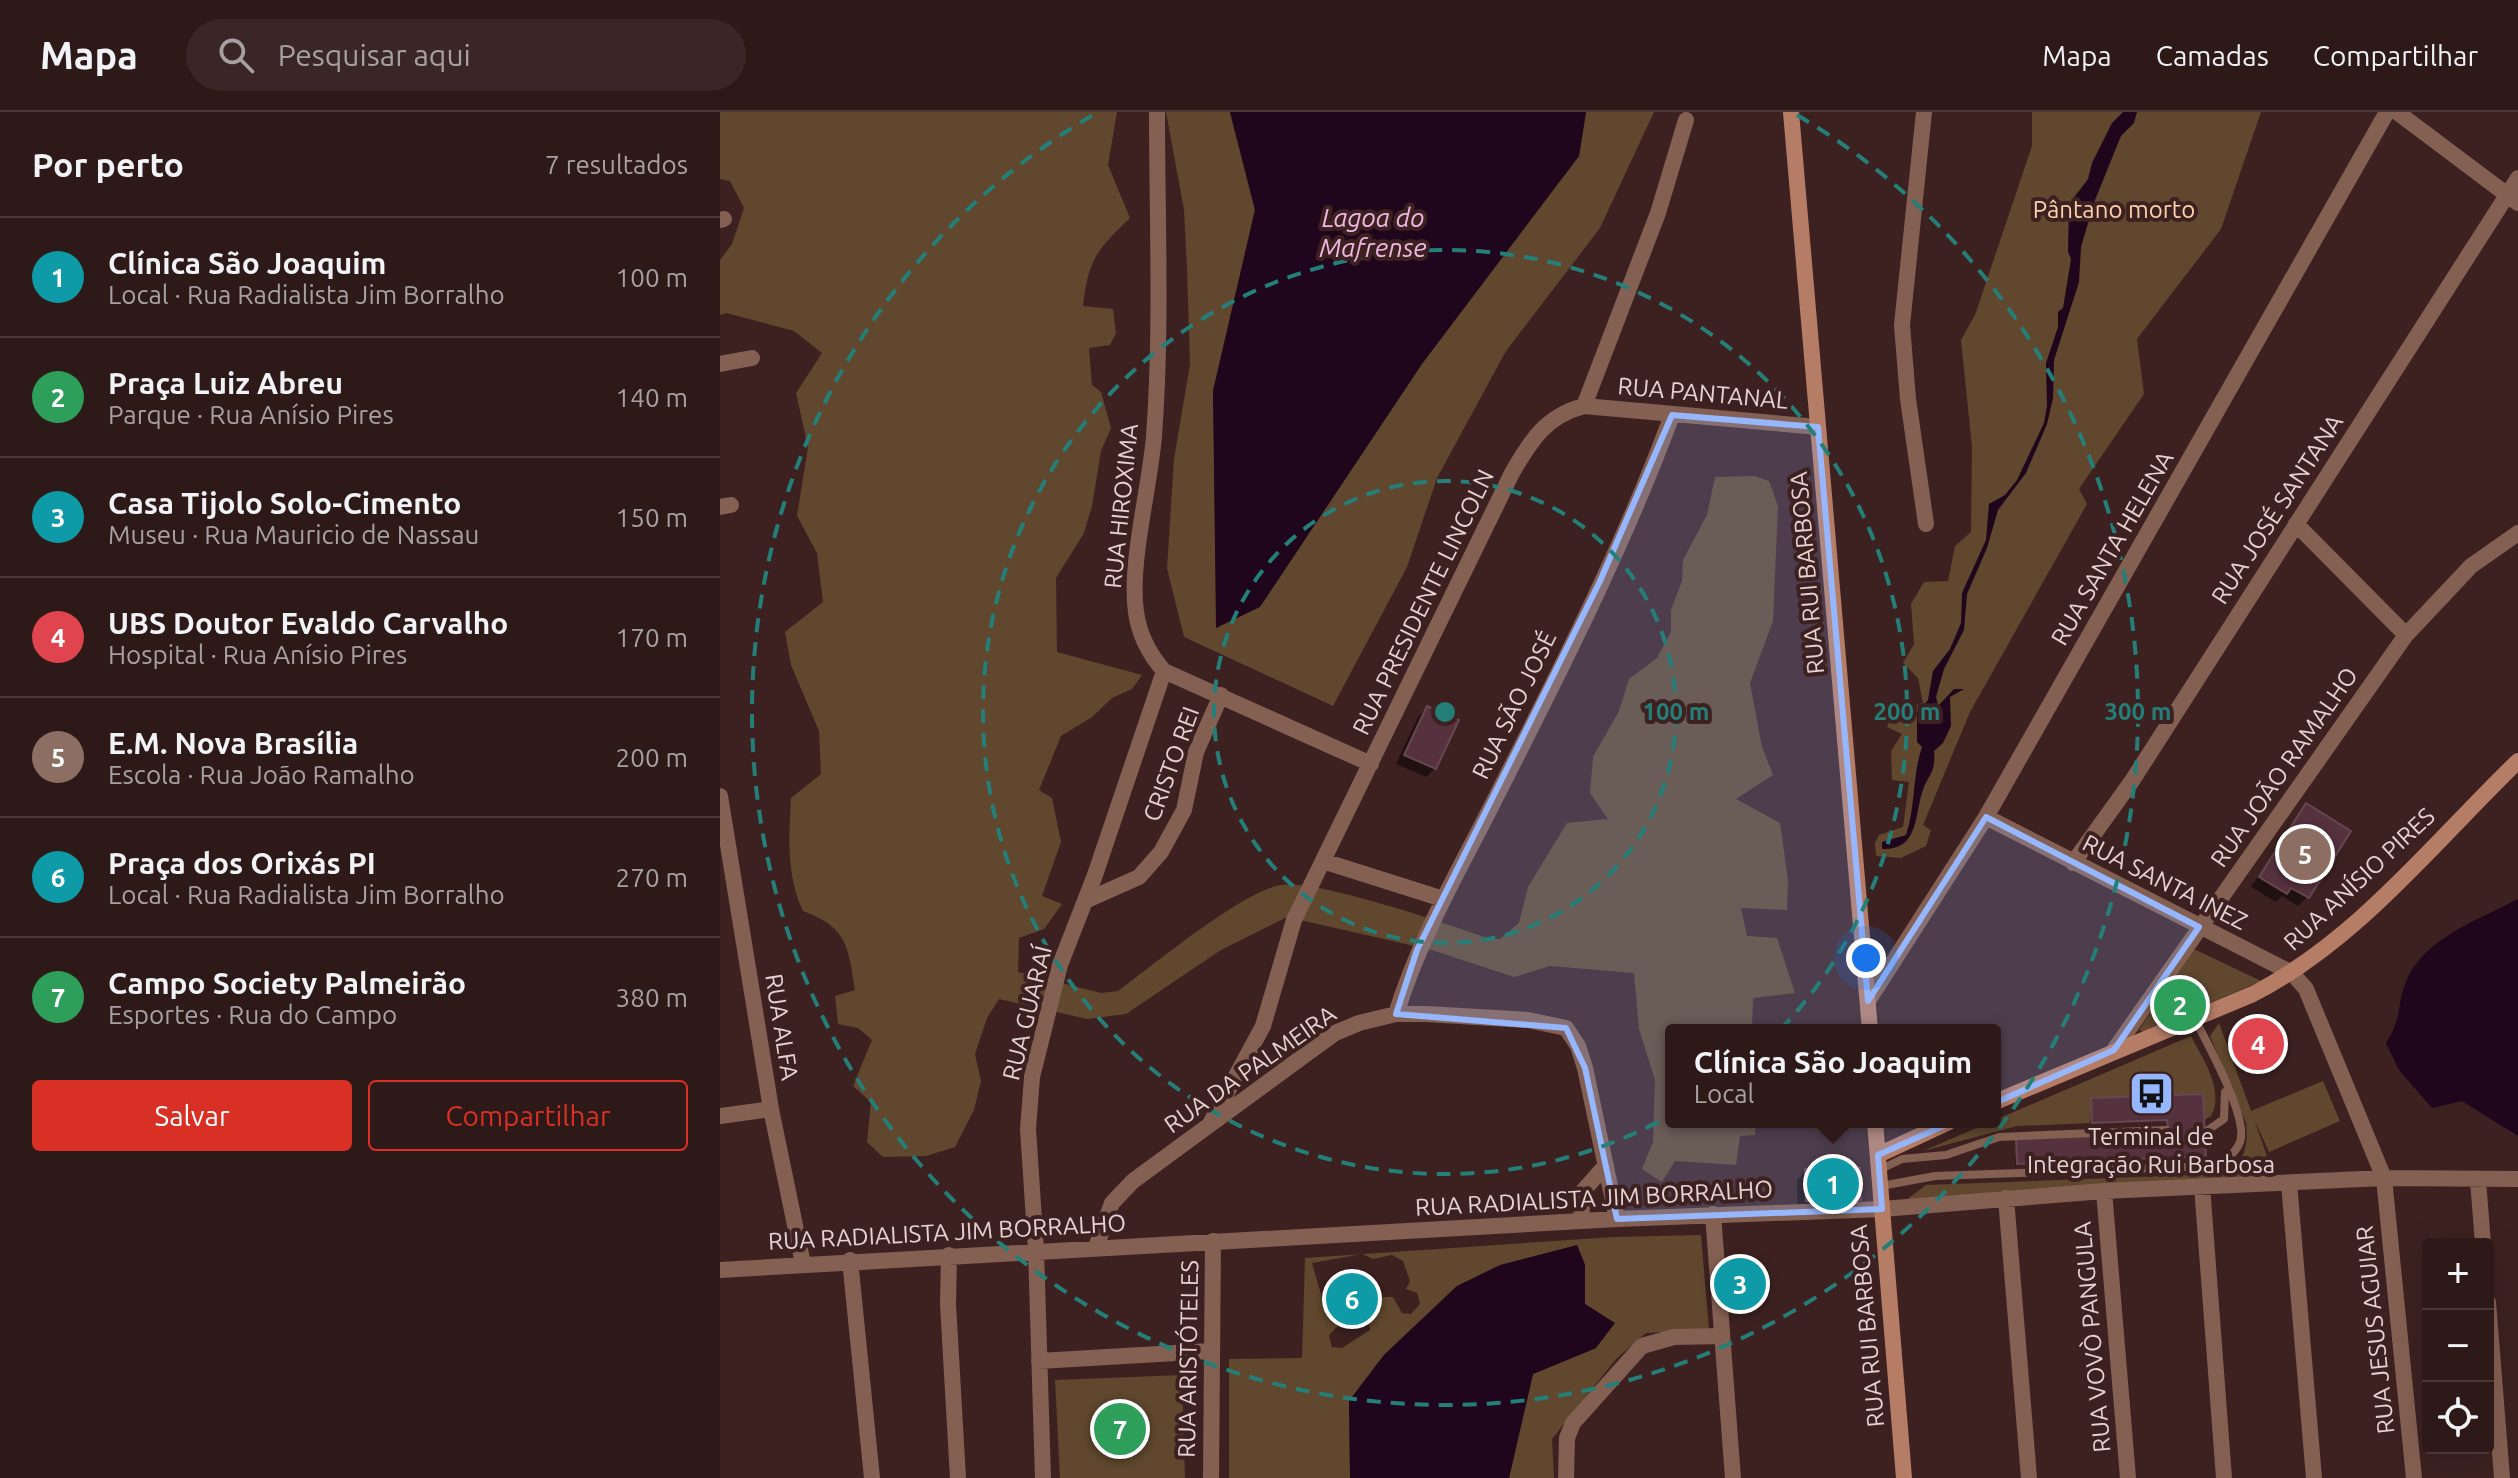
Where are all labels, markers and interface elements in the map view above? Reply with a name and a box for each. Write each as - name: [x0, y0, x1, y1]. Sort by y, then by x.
- search box: [186, 19, 746, 91]
- icon: search: [214, 33, 258, 77]
- text: Mapa: [40, 34, 138, 76]
- text: Pesquisar aqui: [278, 38, 471, 72]
- text: Mapa: [2042, 40, 2112, 71]
- text: Camadas: [2156, 40, 2269, 71]
- text: Compartilhar: [2313, 40, 2478, 71]
- text: Por perto: [32, 145, 184, 183]
- text: 7 resultados: [545, 150, 688, 179]
- park label: Pântano morto: [2033, 196, 2195, 223]
- water label: Lagoa do Mafrense: [1319, 203, 1427, 262]
- text: Clínica São Joaquim: [108, 246, 386, 280]
- text: 1: [51, 263, 65, 292]
- text: 100 m: [616, 263, 688, 292]
- text: Local · Rua Radialista Jim Borralho: [108, 280, 505, 309]
- text: Praça Luiz Abreu: [108, 366, 343, 400]
- street label: RUA PANTANAL: [1617, 372, 1789, 414]
- text: 2: [51, 383, 65, 412]
- text: 140 m: [616, 383, 688, 412]
- text: Parque · Rua Anísio Pires: [108, 400, 394, 429]
- street label: RUA JOSÉ SANTANA: [2205, 409, 2348, 609]
- street label: RUA HIROXIMA: [1099, 422, 1143, 590]
- street label: RUA SANTA HELENA: [2045, 446, 2179, 650]
- street label: RUA PRESIDENTE LINCOLN: [1347, 465, 1499, 739]
- street label: RUA RUI BARBOSA: [1785, 470, 1829, 675]
- text: Casa Tijolo Solo-Cimento: [108, 486, 461, 520]
- text: 3: [51, 503, 65, 532]
- text: 150 m: [616, 503, 688, 532]
- text: Museu · Rua Mauricio de Nassau: [108, 520, 479, 549]
- text: UBS Doutor Evaldo Carvalho: [108, 606, 508, 640]
- text: 4: [51, 623, 65, 652]
- text: 170 m: [616, 623, 688, 652]
- street label: RUA SÃO JOSÉ: [1466, 626, 1561, 783]
- text: Hospital · Rua Anísio Pires: [108, 640, 407, 669]
- street label: RUA JOÃO RAMALHO: [2205, 662, 2363, 872]
- centre of rings: [1431, 698, 1459, 726]
- text: 100 m: [1643, 698, 1709, 725]
- text: 200 m: [1874, 698, 1940, 725]
- text: 300 m: [2105, 698, 2171, 725]
- street label: CRISTO REI: [1138, 703, 1204, 825]
- text: E.M. Nova Brasília: [108, 726, 358, 760]
- text: 5: [51, 743, 65, 772]
- text: 200 m: [616, 743, 688, 772]
- text: Escola · Rua João Ramalho: [108, 760, 415, 789]
- street label: RUA ANÍSIO PIRES: [2278, 802, 2440, 956]
- pin: 5: [2279, 824, 2331, 884]
- street label: RUA SANTA INEZ: [2078, 829, 2252, 935]
- text: Praça dos Orixás PI: [108, 846, 376, 880]
- text: 6: [51, 863, 65, 892]
- text: 270 m: [616, 863, 688, 892]
- text: Local · Rua Radialista Jim Borralho: [108, 880, 505, 909]
- your location: [1846, 938, 1886, 978]
- street label: RUA GUARAÍ: [996, 942, 1057, 1083]
- text: Campo Society Palmeirão: [108, 966, 466, 1000]
- street label: RUA ALFA: [760, 972, 804, 1083]
- pin: 2: [2154, 975, 2206, 1035]
- text: 7: [51, 983, 65, 1012]
- text: 380 m: [616, 983, 688, 1012]
- street label: RUA DA PALMEIRA: [1159, 999, 1341, 1138]
- text: Esportes · Rua do Campo: [108, 1000, 397, 1029]
- pin: 4: [2232, 1014, 2284, 1074]
- popup: [1665, 1024, 2001, 1128]
- text: Clínica São Joaquim: [1694, 1045, 1972, 1079]
- bus stop icon: Terminal de Integração Rui Barbosa: [2127, 1070, 2175, 1118]
- text: Local: [1694, 1079, 1754, 1108]
- button: Salvar: [32, 1080, 352, 1151]
- button: Compartilhar: [368, 1080, 688, 1151]
- place label: Terminal de Integração Rui Barbosa: [2027, 1123, 2275, 1178]
- pin: 1: [1807, 1154, 1859, 1214]
- street label: RUA RADIALISTA JIM BORRALHO: [1414, 1175, 1774, 1221]
- street label: RUA RADIALISTA JIM BORRALHO: [767, 1209, 1127, 1255]
- street label: RUA VOVÒ PANGULA: [2067, 1220, 2116, 1454]
- street label: RUA RUI BARBOSA: [1845, 1223, 1889, 1428]
- street label: RUA JESUS AGUIAR: [2351, 1225, 2399, 1435]
- map controls: [2422, 1238, 2494, 1454]
- button: +: [2422, 1238, 2494, 1310]
- pin: 3: [1714, 1254, 1766, 1314]
- street label: RUA ARISTÓTELES: [1172, 1260, 1203, 1458]
- pin: 6: [1326, 1269, 1378, 1329]
- button: −: [2422, 1310, 2494, 1382]
- button: locate: [2422, 1382, 2494, 1454]
- pin: 7: [1094, 1399, 1146, 1459]

